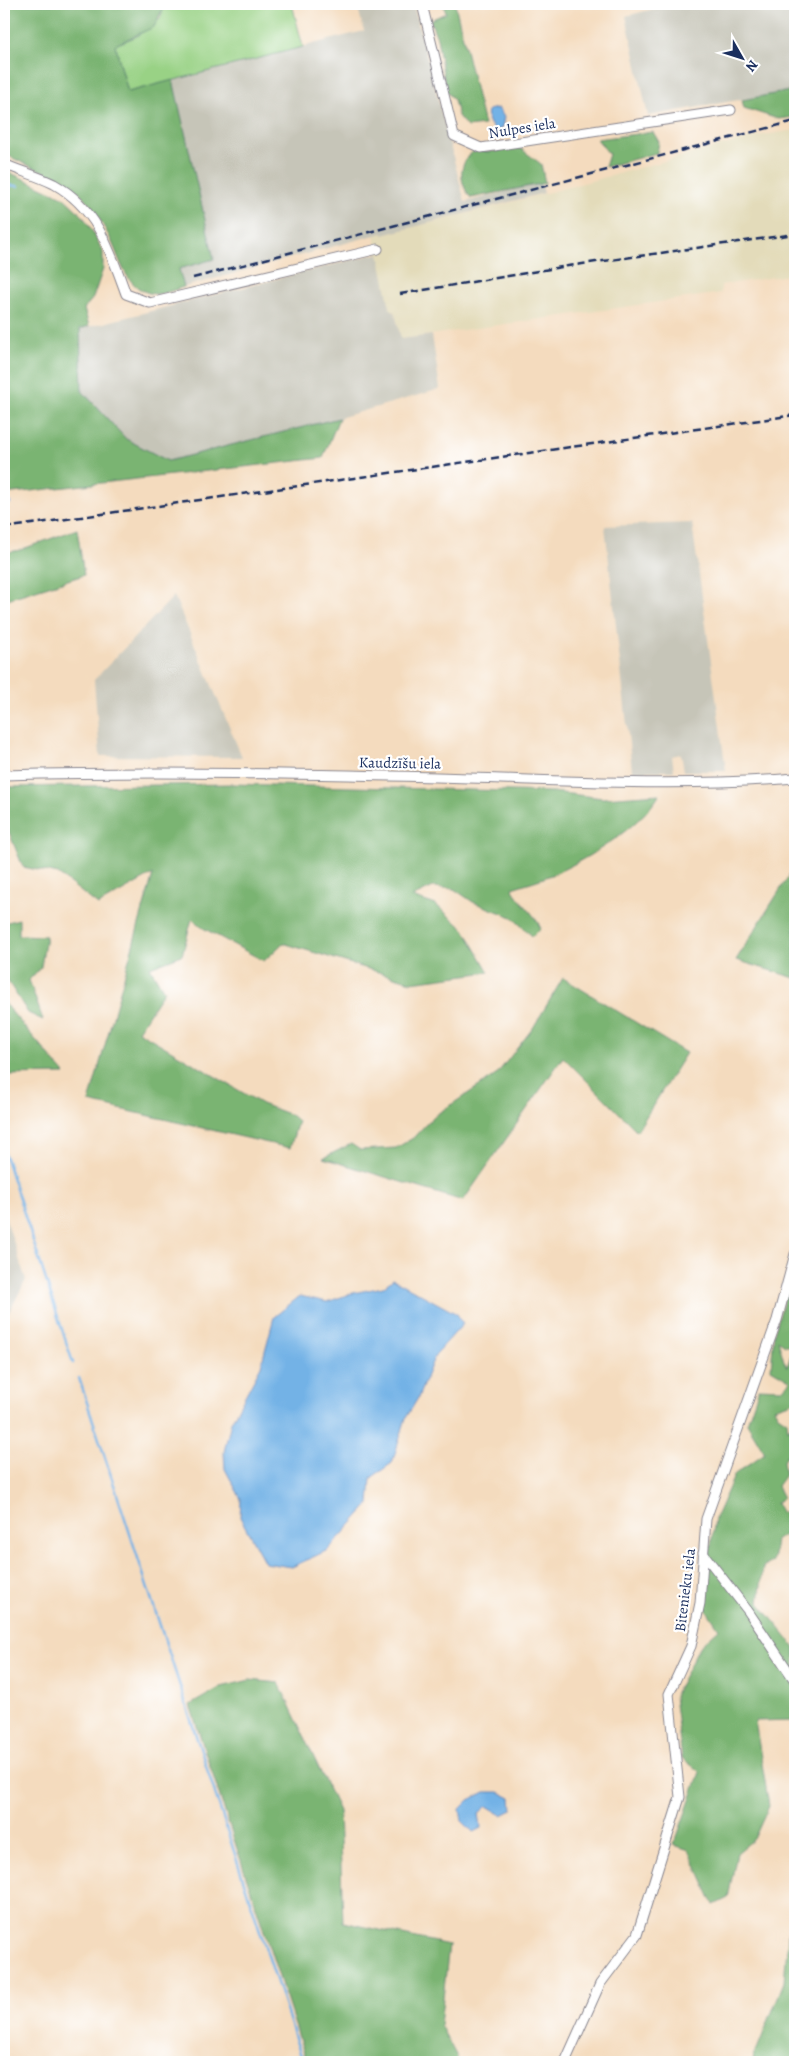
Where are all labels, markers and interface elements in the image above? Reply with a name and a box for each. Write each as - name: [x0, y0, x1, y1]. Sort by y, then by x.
- north arrow: [716, 32, 766, 82]
- text: N: [741, 56, 762, 76]
- street label: Nulpes iela: [487, 113, 557, 143]
- street label: Kaudzīšu iela: [359, 752, 441, 774]
- street label: Bitenieku iela: [670, 1547, 700, 1633]

